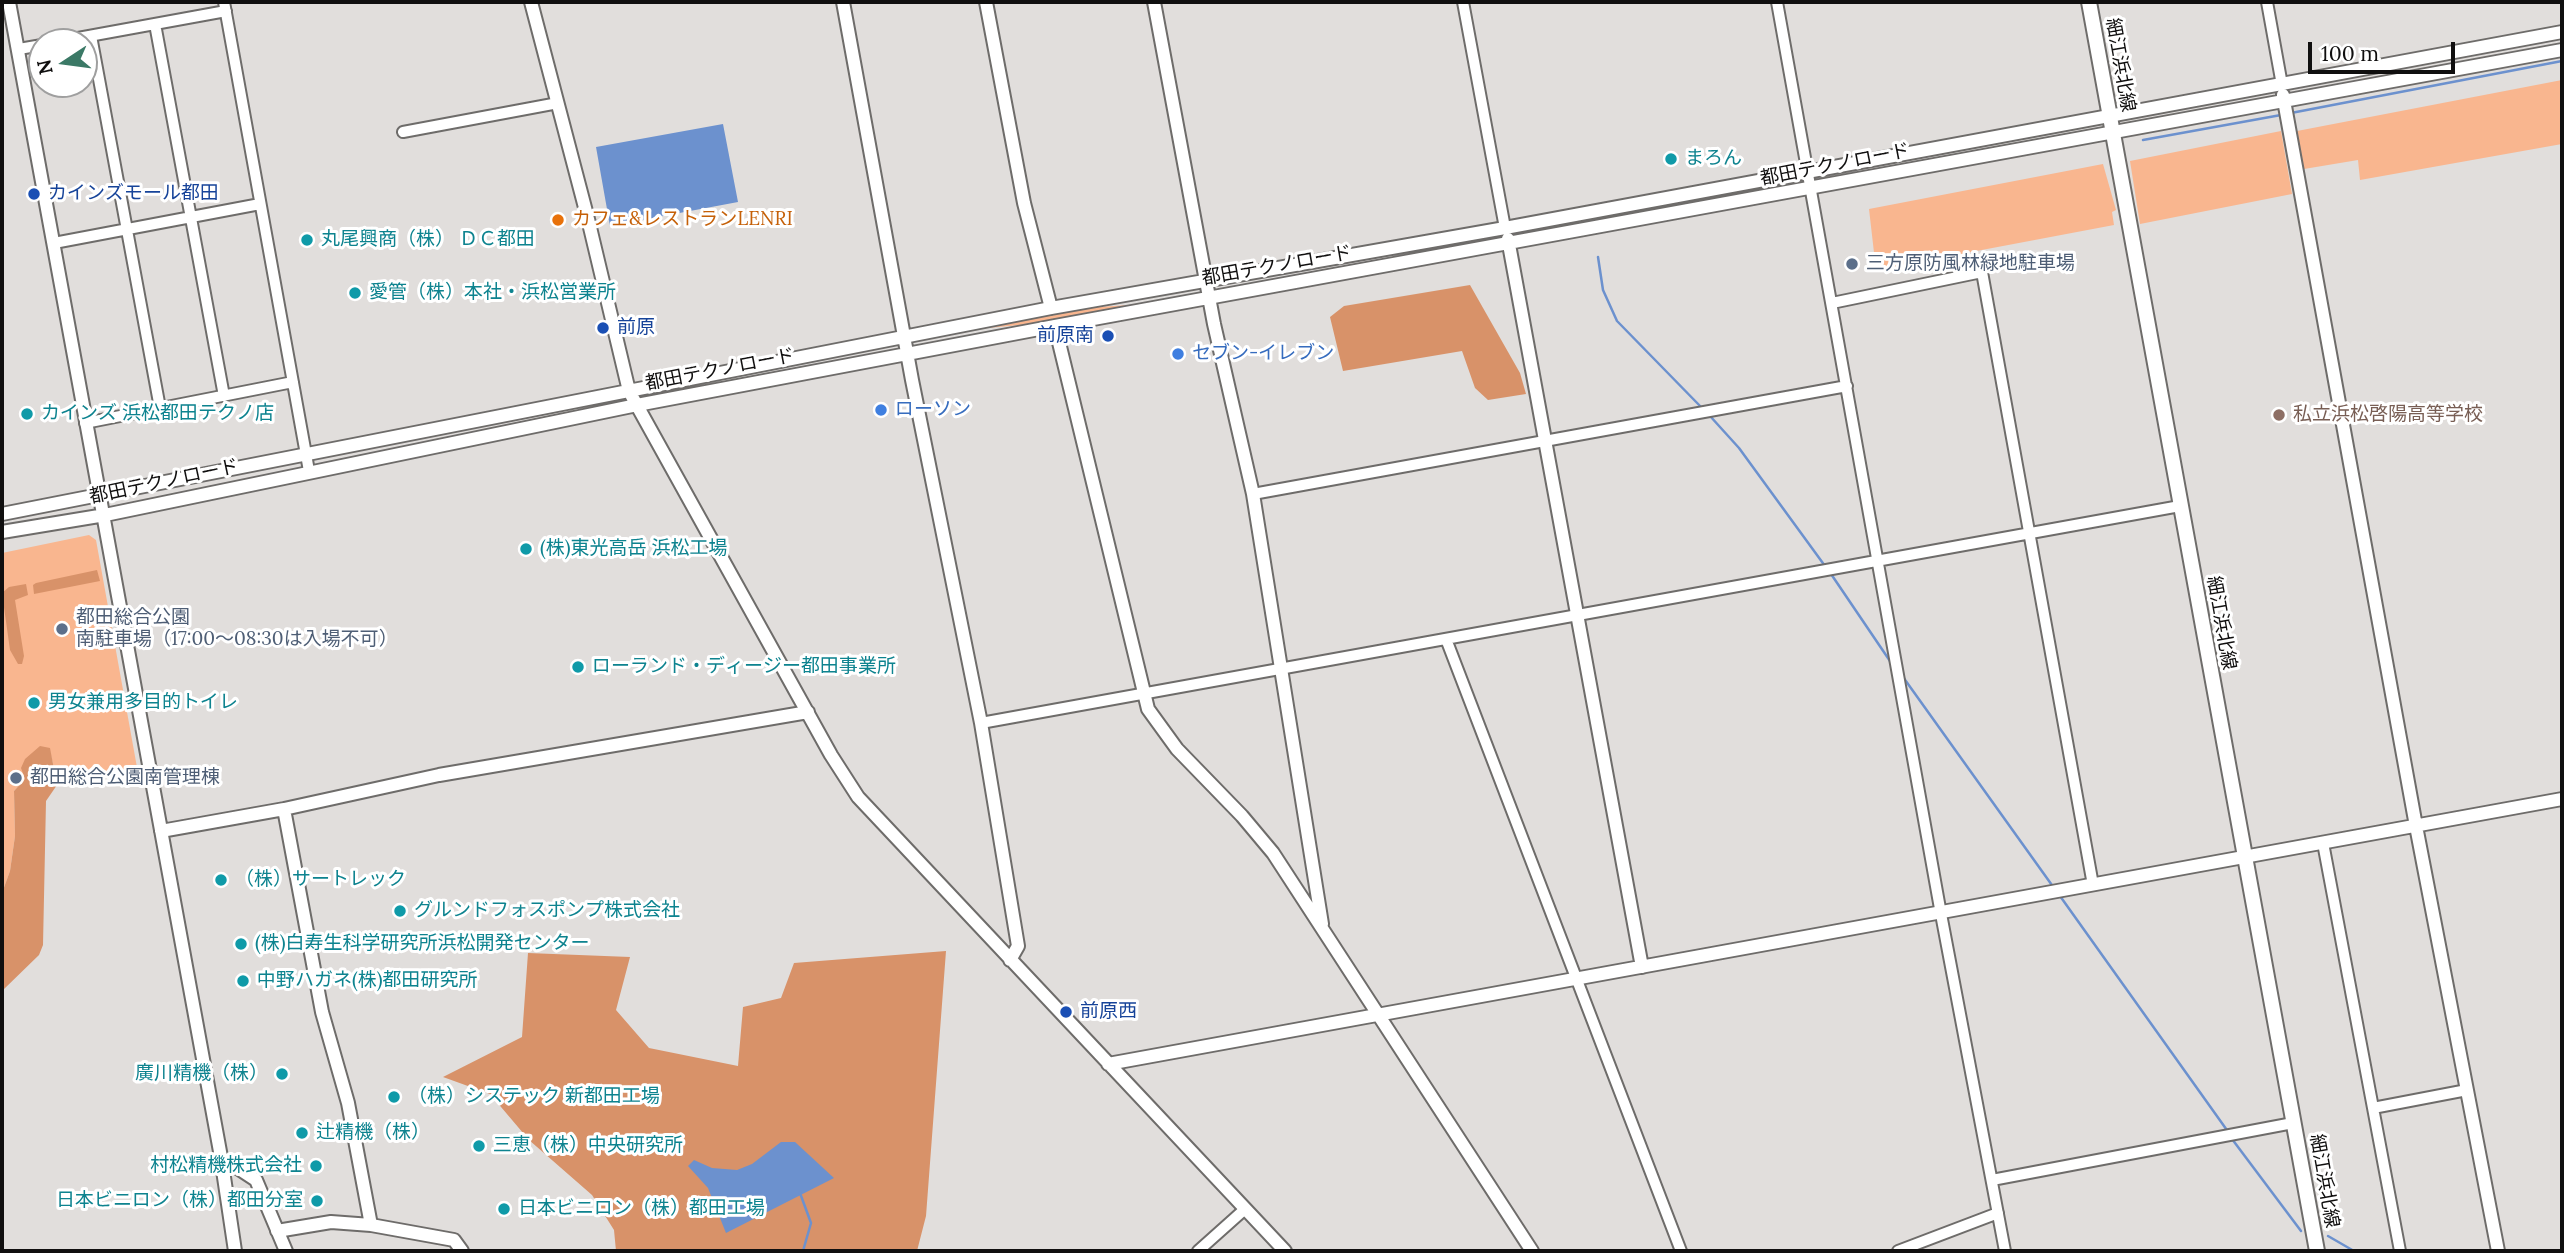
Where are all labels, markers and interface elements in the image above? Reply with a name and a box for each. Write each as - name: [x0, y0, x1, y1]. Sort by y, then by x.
- street label: 細江浜北線: [2101, 16, 2139, 114]
- north arrow: [28, 28, 98, 98]
- scale bar: [2312, 28, 2459, 72]
- text: 100 m: [2321, 40, 2379, 67]
- text: N: [31, 57, 58, 77]
- street label: 都田テクノロード: [1758, 139, 1912, 191]
- place label: まろん: [1685, 148, 1742, 170]
- marker: まろん: [1663, 151, 1679, 167]
- place label: カインズモール都田: [48, 183, 219, 205]
- marker: カインズモール都田: [26, 186, 42, 202]
- place label: カフェ&レストランLENRI: [572, 209, 793, 231]
- marker: カフェ&レストランLENRI: [550, 212, 566, 228]
- place label: 丸尾興商（株） ＤＣ都田: [321, 229, 535, 251]
- marker: 丸尾興商（株） ＤＣ都田: [299, 232, 315, 248]
- street label: 都田テクノロード: [1200, 242, 1354, 290]
- place label: 三方原防風林緑地駐車場: [1866, 253, 2075, 275]
- marker: 三方原防風林緑地駐車場: [1844, 256, 1860, 272]
- place label: 愛管（株）本社・浜松営業所: [369, 282, 616, 304]
- marker: 愛管（株）本社・浜松営業所: [347, 285, 363, 301]
- place label: 前原: [617, 317, 655, 339]
- marker: 前原: [595, 320, 611, 336]
- place label: 前原南: [1037, 325, 1094, 347]
- marker: 前原南: [1100, 328, 1116, 344]
- place label: セブン-イレブン: [1192, 343, 1334, 365]
- street label: 都田テクノロード: [643, 344, 797, 396]
- marker: セブン-イレブン: [1170, 346, 1186, 362]
- place label: ローソン: [895, 399, 971, 421]
- marker: ローソン: [873, 402, 889, 418]
- place label: カインズ 浜松都田テクノ店: [41, 403, 274, 425]
- place label: 私立浜松啓陽高等学校: [2293, 404, 2483, 426]
- marker: カインズ 浜松都田テクノ店: [19, 406, 35, 422]
- marker: 私立浜松啓陽高等学校: [2271, 407, 2287, 423]
- street label: 都田テクノロード: [87, 455, 241, 509]
- place label: (株)東光高岳 浜松工場: [540, 538, 728, 560]
- marker: (株)東光高岳 浜松工場: [518, 541, 534, 557]
- street label: 細江浜北線: [2202, 574, 2240, 672]
- place label: 都田総合公園 南駐車場（17:00～08:30は入場不可）: [76, 607, 398, 651]
- marker: 都田総合公園 南駐車場（17:00～08:30は入場不可）: [54, 621, 70, 637]
- place label: ローランド・ディージー都田事業所: [592, 656, 896, 678]
- marker: ローランド・ディージー都田事業所: [570, 659, 586, 675]
- place label: 男女兼用多目的トイレ: [48, 692, 238, 714]
- marker: 男女兼用多目的トイレ: [26, 695, 42, 711]
- place label: 都田総合公園南管理棟: [30, 767, 220, 789]
- marker: 都田総合公園南管理棟: [8, 770, 24, 786]
- place label: （株）サートレック: [235, 869, 406, 891]
- marker: （株）サートレック: [213, 872, 229, 888]
- place label: グルンドフォスポンプ株式会社: [414, 900, 680, 922]
- marker: グルンドフォスポンプ株式会社: [392, 903, 408, 919]
- place label: (株)白寿生科学研究所浜松開発センター: [255, 933, 590, 955]
- marker: (株)白寿生科学研究所浜松開発センター: [233, 936, 249, 952]
- place label: 中野ハガネ(株)都田研究所: [257, 970, 478, 992]
- marker: 中野ハガネ(株)都田研究所: [235, 973, 251, 989]
- place label: 前原西: [1080, 1001, 1137, 1023]
- marker: 前原西: [1058, 1004, 1074, 1020]
- place label: 廣川精機（株）: [135, 1063, 268, 1085]
- marker: 廣川精機（株）: [274, 1066, 290, 1082]
- place label: （株）システック 新都田工場: [408, 1086, 660, 1108]
- marker: （株）システック 新都田工場: [386, 1089, 402, 1105]
- place label: 辻精機（株）: [316, 1122, 430, 1144]
- marker: 辻精機（株）: [294, 1125, 310, 1141]
- street label: 細江浜北線: [2305, 1132, 2343, 1230]
- place label: 三恵（株）中央研究所: [493, 1135, 683, 1157]
- marker: 三恵（株）中央研究所: [471, 1138, 487, 1154]
- place label: 村松精機株式会社: [150, 1155, 302, 1177]
- marker: 村松精機株式会社: [308, 1158, 324, 1174]
- place label: 日本ビニロン（株）都田分室: [56, 1190, 303, 1212]
- marker: 日本ビニロン（株）都田分室: [309, 1193, 325, 1209]
- place label: 日本ビニロン（株）都田工場: [518, 1198, 765, 1220]
- marker: 日本ビニロン（株）都田工場: [496, 1201, 512, 1217]

